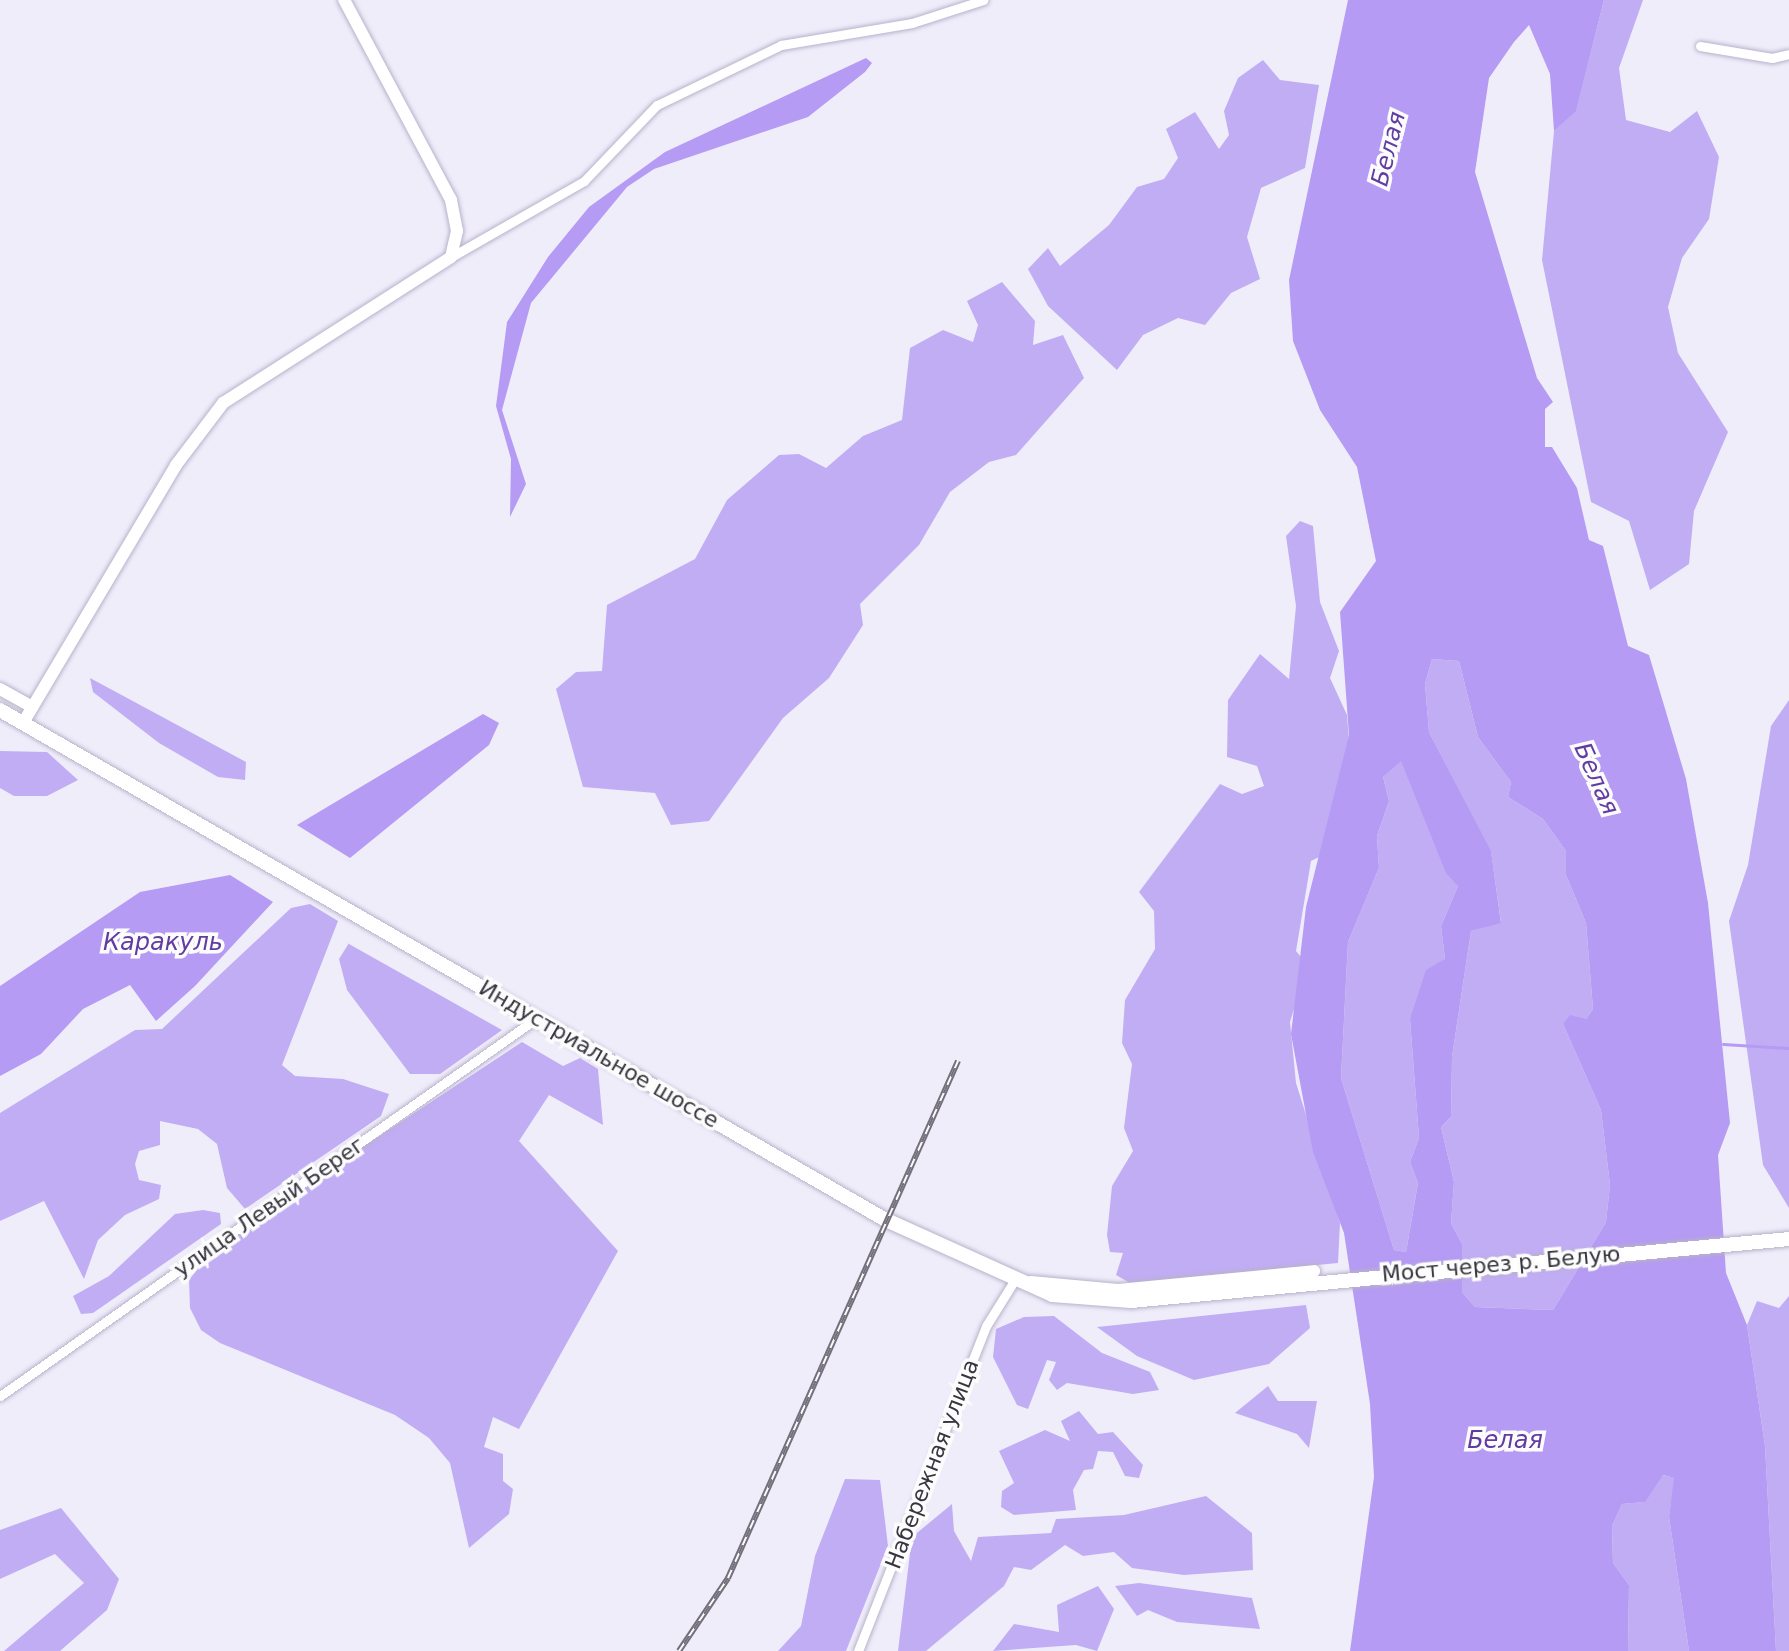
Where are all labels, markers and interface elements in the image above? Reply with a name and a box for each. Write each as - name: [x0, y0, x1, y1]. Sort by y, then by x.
- water label: Белая: [1366, 109, 1412, 189]
- water label: Белая: [1567, 739, 1625, 819]
- water label: Каракуль: [103, 929, 223, 957]
- street label: Индустриальное шоссе: [474, 974, 724, 1134]
- street label: улица Левый Берег: [169, 1131, 369, 1283]
- street label: Мост через р. Белую: [1381, 1240, 1621, 1288]
- street label: Набережная улица: [880, 1355, 984, 1573]
- water label: Белая: [1467, 1427, 1543, 1455]

